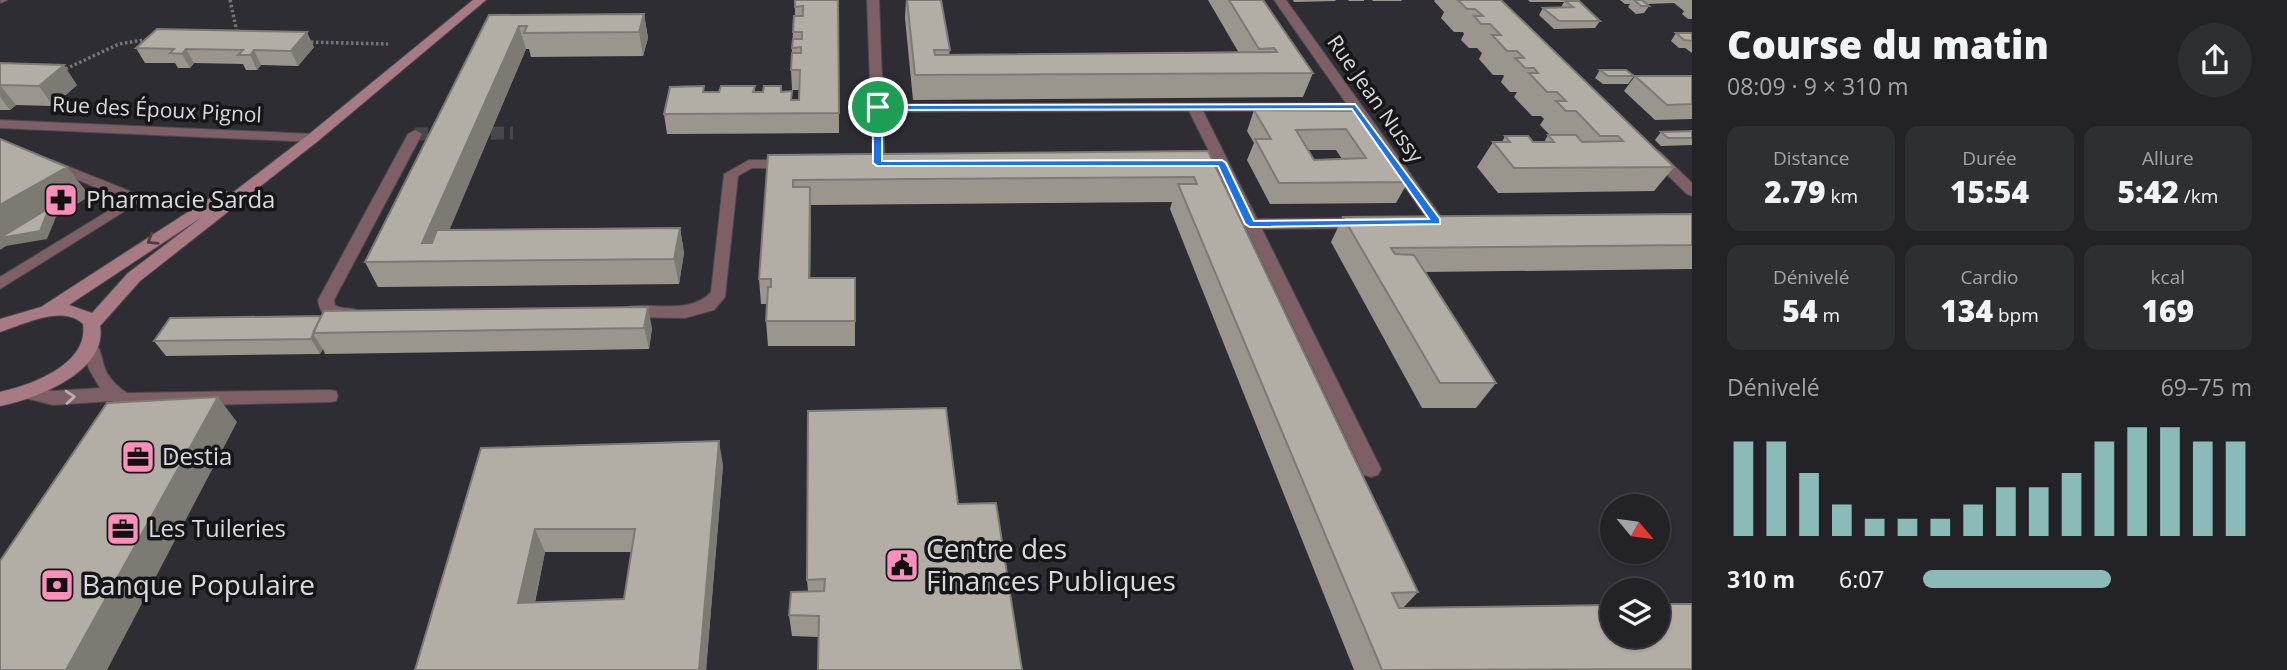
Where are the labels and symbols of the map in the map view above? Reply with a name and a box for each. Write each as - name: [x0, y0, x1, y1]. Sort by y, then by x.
- street label: Rue Jean Nussy: [1321, 29, 1431, 168]
- pin: [848, 77, 908, 137]
- street label: Rue des Époux Pignol: [52, 90, 263, 128]
- pharmacy icon: Pharmacie Sarda: [42, 181, 80, 219]
- place label: Pharmacie Sarda: [86, 182, 275, 215]
- one-way arrow: [147, 232, 160, 245]
- one-way arrow: [64, 389, 75, 404]
- office icon: Destia: [119, 438, 157, 476]
- place label: Destia: [162, 439, 232, 472]
- north arrow: [1600, 494, 1670, 564]
- office icon: Les Tuileries: [104, 510, 142, 548]
- place label: Les Tuileries: [148, 511, 286, 544]
- place label: Centre des Finances Publiques: [926, 529, 1176, 599]
- public building icon: Centre des Finances Publiques: [883, 546, 921, 584]
- place label: Banque Populaire: [82, 565, 315, 603]
- bank icon: Banque Populaire: [38, 566, 76, 604]

